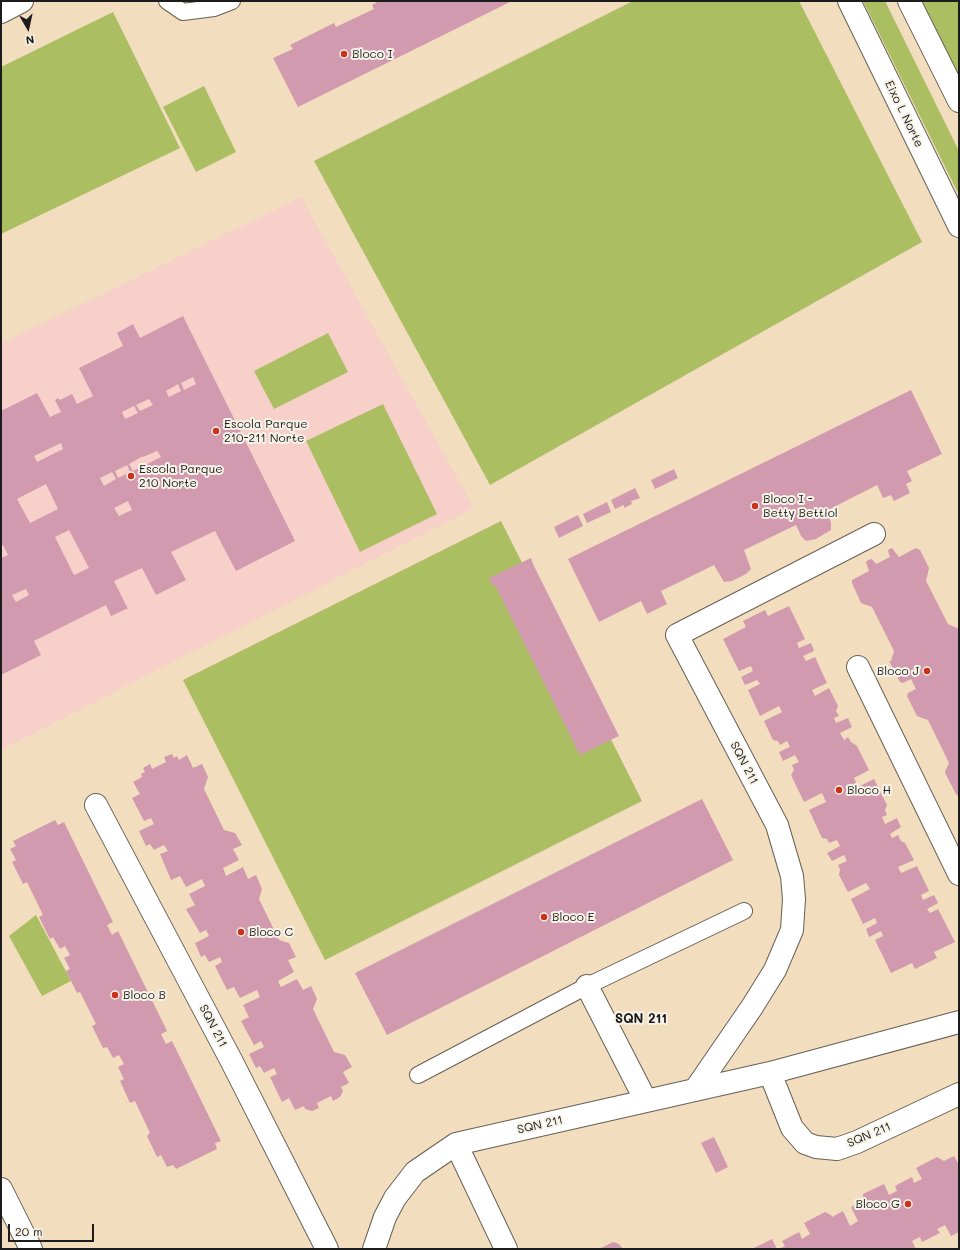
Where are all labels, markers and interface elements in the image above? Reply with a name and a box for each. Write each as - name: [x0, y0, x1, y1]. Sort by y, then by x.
- north arrow: [8, 8, 48, 48]
- text: N: [25, 32, 35, 48]
- place label: Bloco I: [352, 47, 393, 61]
- marker: Bloco I: [339, 49, 349, 59]
- street label: Eixo L Norte: [882, 78, 926, 150]
- place label: Escola Parque 210-211 Norte: [224, 417, 308, 445]
- marker: Escola Parque 210-211 Norte: [211, 426, 221, 436]
- place label: Escola Parque 210 Norte: [139, 462, 223, 490]
- marker: Escola Parque 210 Norte: [126, 471, 136, 481]
- place label: Bloco I - Betty Bettiol: [763, 492, 838, 520]
- marker: Bloco I - Betty Bettiol: [750, 501, 760, 511]
- place label: Bloco J: [877, 664, 919, 678]
- marker: Bloco J: [922, 666, 932, 676]
- street label: SQN 211: [727, 739, 761, 787]
- place label: Bloco H: [847, 783, 891, 797]
- marker: Bloco H: [834, 785, 844, 795]
- place label: Bloco E: [552, 910, 594, 924]
- marker: Bloco E: [539, 912, 549, 922]
- place label: Bloco C: [249, 925, 293, 939]
- marker: Bloco C: [236, 927, 246, 937]
- place label: Bloco B: [123, 988, 166, 1002]
- marker: Bloco B: [110, 990, 120, 1000]
- street label: SQN 211: [196, 1002, 230, 1050]
- district label: SQN 211: [615, 1011, 667, 1027]
- street label: SQN 211: [516, 1113, 564, 1137]
- street label: SQN 211: [845, 1119, 893, 1151]
- place label: Bloco G: [856, 1197, 900, 1211]
- marker: Bloco G: [903, 1199, 913, 1209]
- scale bar: [10, 1216, 96, 1242]
- text: 20 m: [15, 1223, 43, 1239]

